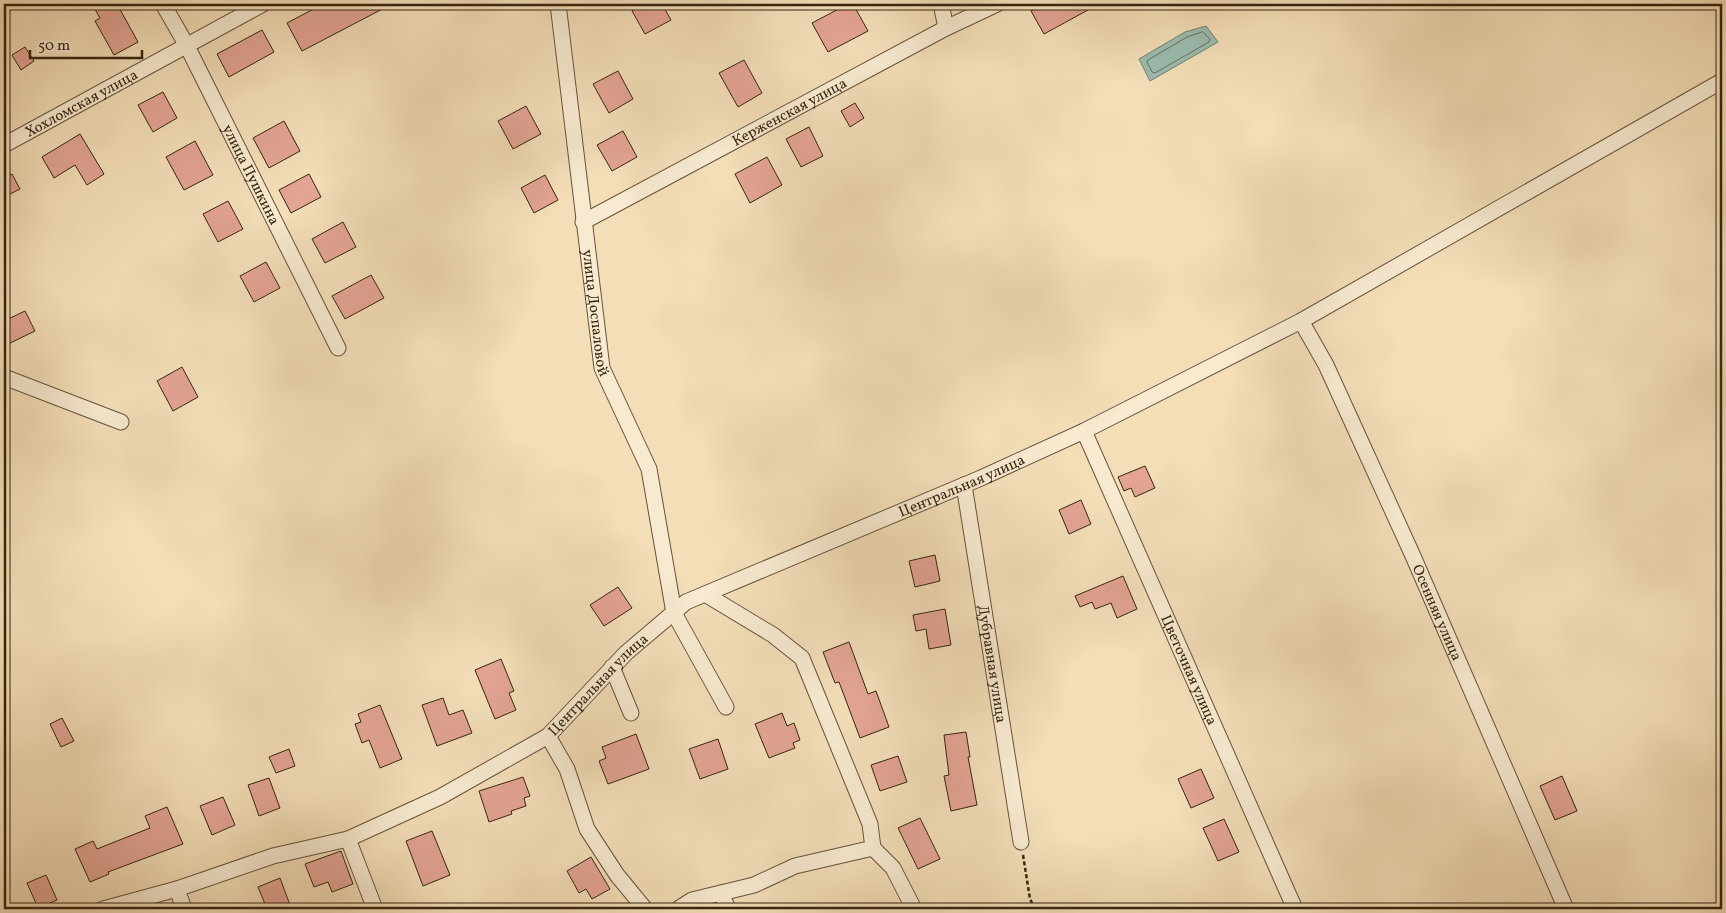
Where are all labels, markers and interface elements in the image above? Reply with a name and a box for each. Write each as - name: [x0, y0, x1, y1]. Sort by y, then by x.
- scale bar: [30, 28, 142, 60]
- text: 50 m: [38, 36, 70, 57]
- street label: Хохломская улица: [22, 65, 142, 143]
- street label: Керженская улица: [729, 74, 851, 152]
- street label: улица Пушкина: [216, 121, 284, 229]
- street label: улица Доспаловой: [576, 248, 614, 380]
- street label: Центральная улица: [896, 450, 1029, 524]
- street label: Осенняя улица: [1406, 562, 1466, 665]
- street label: Дубравная улица: [971, 604, 1011, 724]
- street label: Цветочная улица: [1154, 612, 1222, 729]
- street label: Центральная улица: [544, 629, 653, 741]

